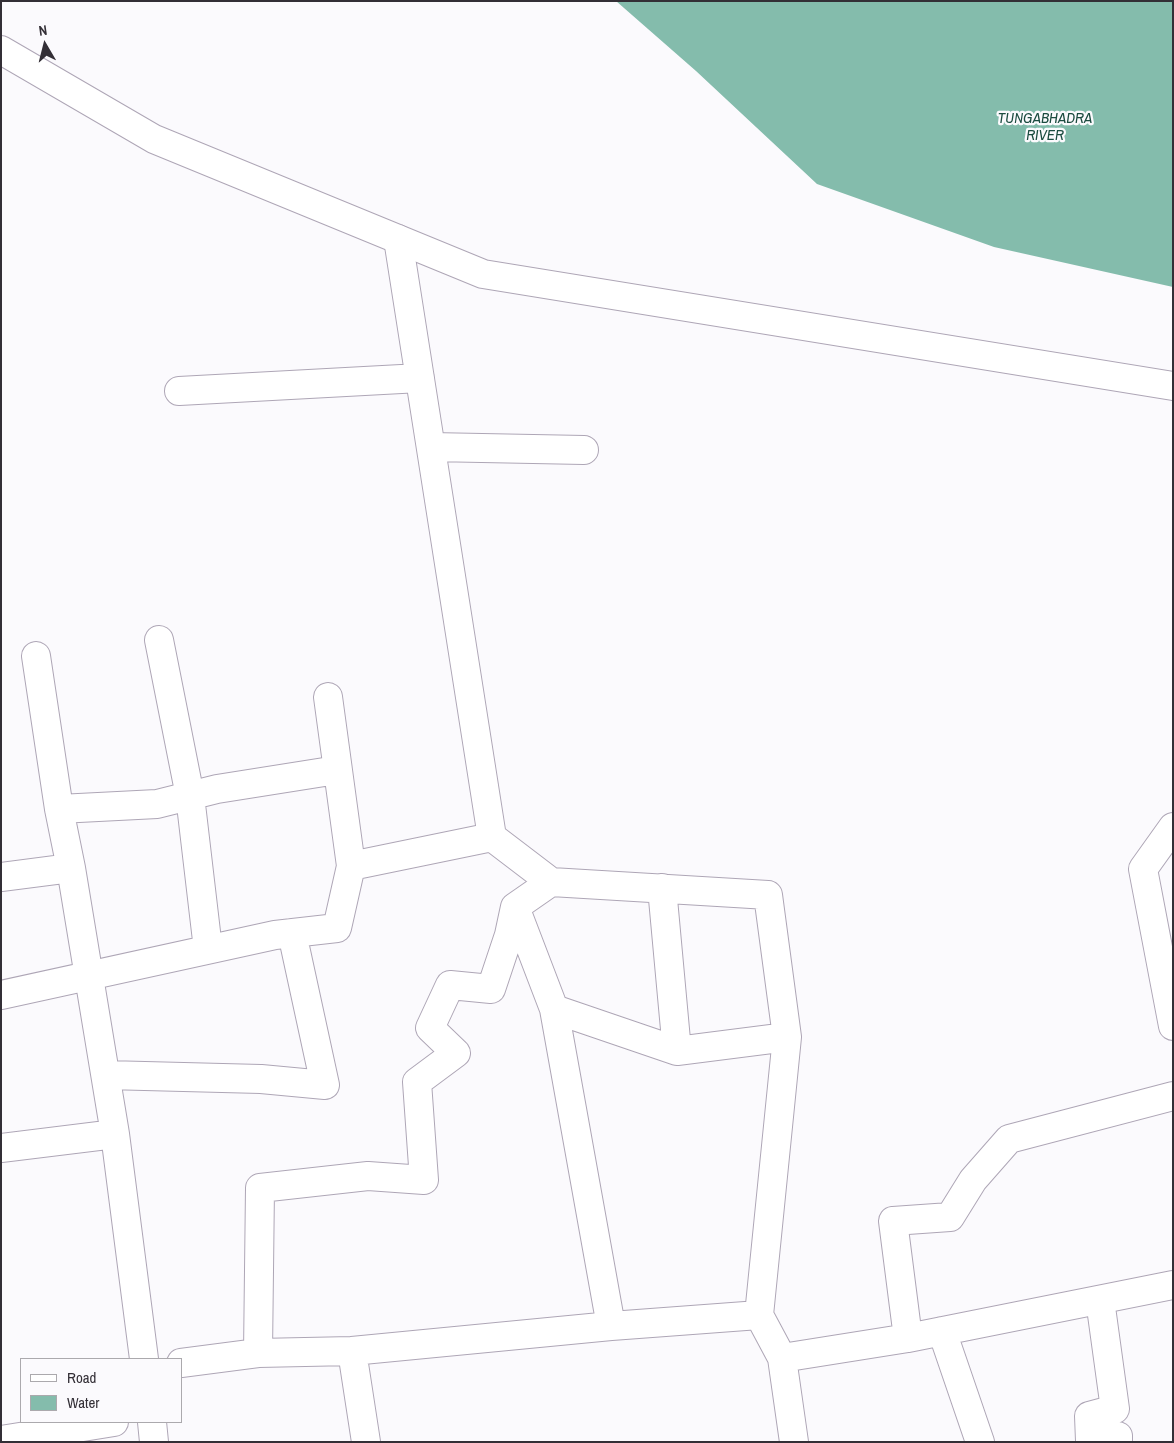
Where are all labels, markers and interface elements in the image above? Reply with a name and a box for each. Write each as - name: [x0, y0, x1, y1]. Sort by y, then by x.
- north arrow: [20, 20, 70, 70]
- text: N: [38, 21, 48, 40]
- water label: TUNGABHADRA RIVER: [998, 110, 1092, 145]
- legend: [20, 1358, 182, 1423]
- text: Road: [67, 1367, 96, 1388]
- text: Water: [67, 1392, 99, 1413]

